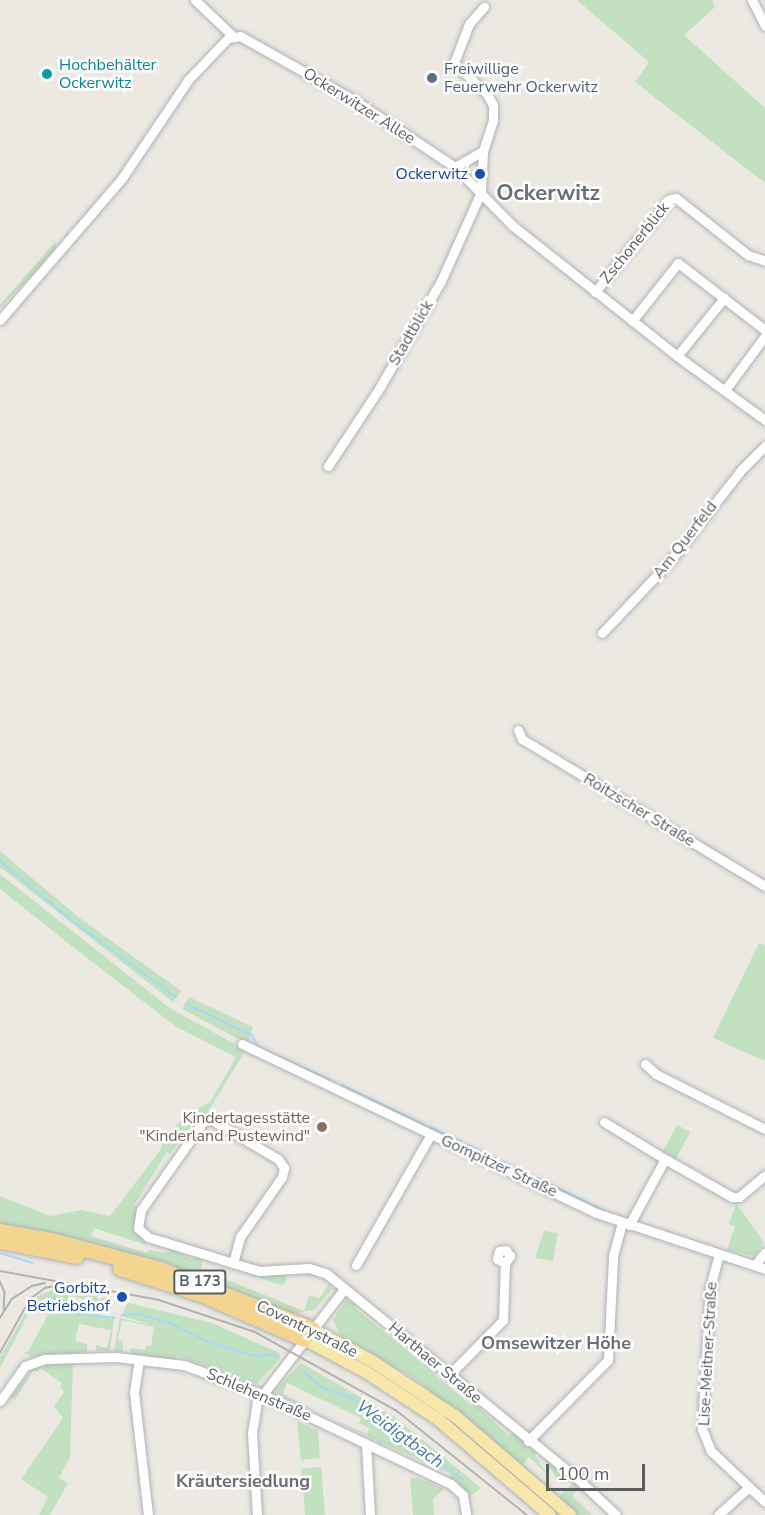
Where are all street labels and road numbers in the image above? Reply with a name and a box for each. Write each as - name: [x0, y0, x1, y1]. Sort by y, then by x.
- street label: Ockerwitzer Allee: [299, 64, 419, 148]
- street label: Zschonerblick: [596, 199, 674, 287]
- street label: Stadtblick: [385, 297, 437, 369]
- street label: Am Querfeld: [649, 497, 721, 583]
- street label: Roitzscher Straße: [580, 769, 698, 851]
- street label: Gompitzer Straße: [438, 1131, 560, 1201]
- road number: B 173: [173, 1270, 227, 1294]
- street label: Lise-Meitner-Straße: [695, 1281, 721, 1427]
- street label: Coventrystraße: [253, 1296, 361, 1362]
- street label: Harthaer Straße: [384, 1318, 486, 1408]
- street label: Schlehenstraße: [204, 1364, 314, 1426]

